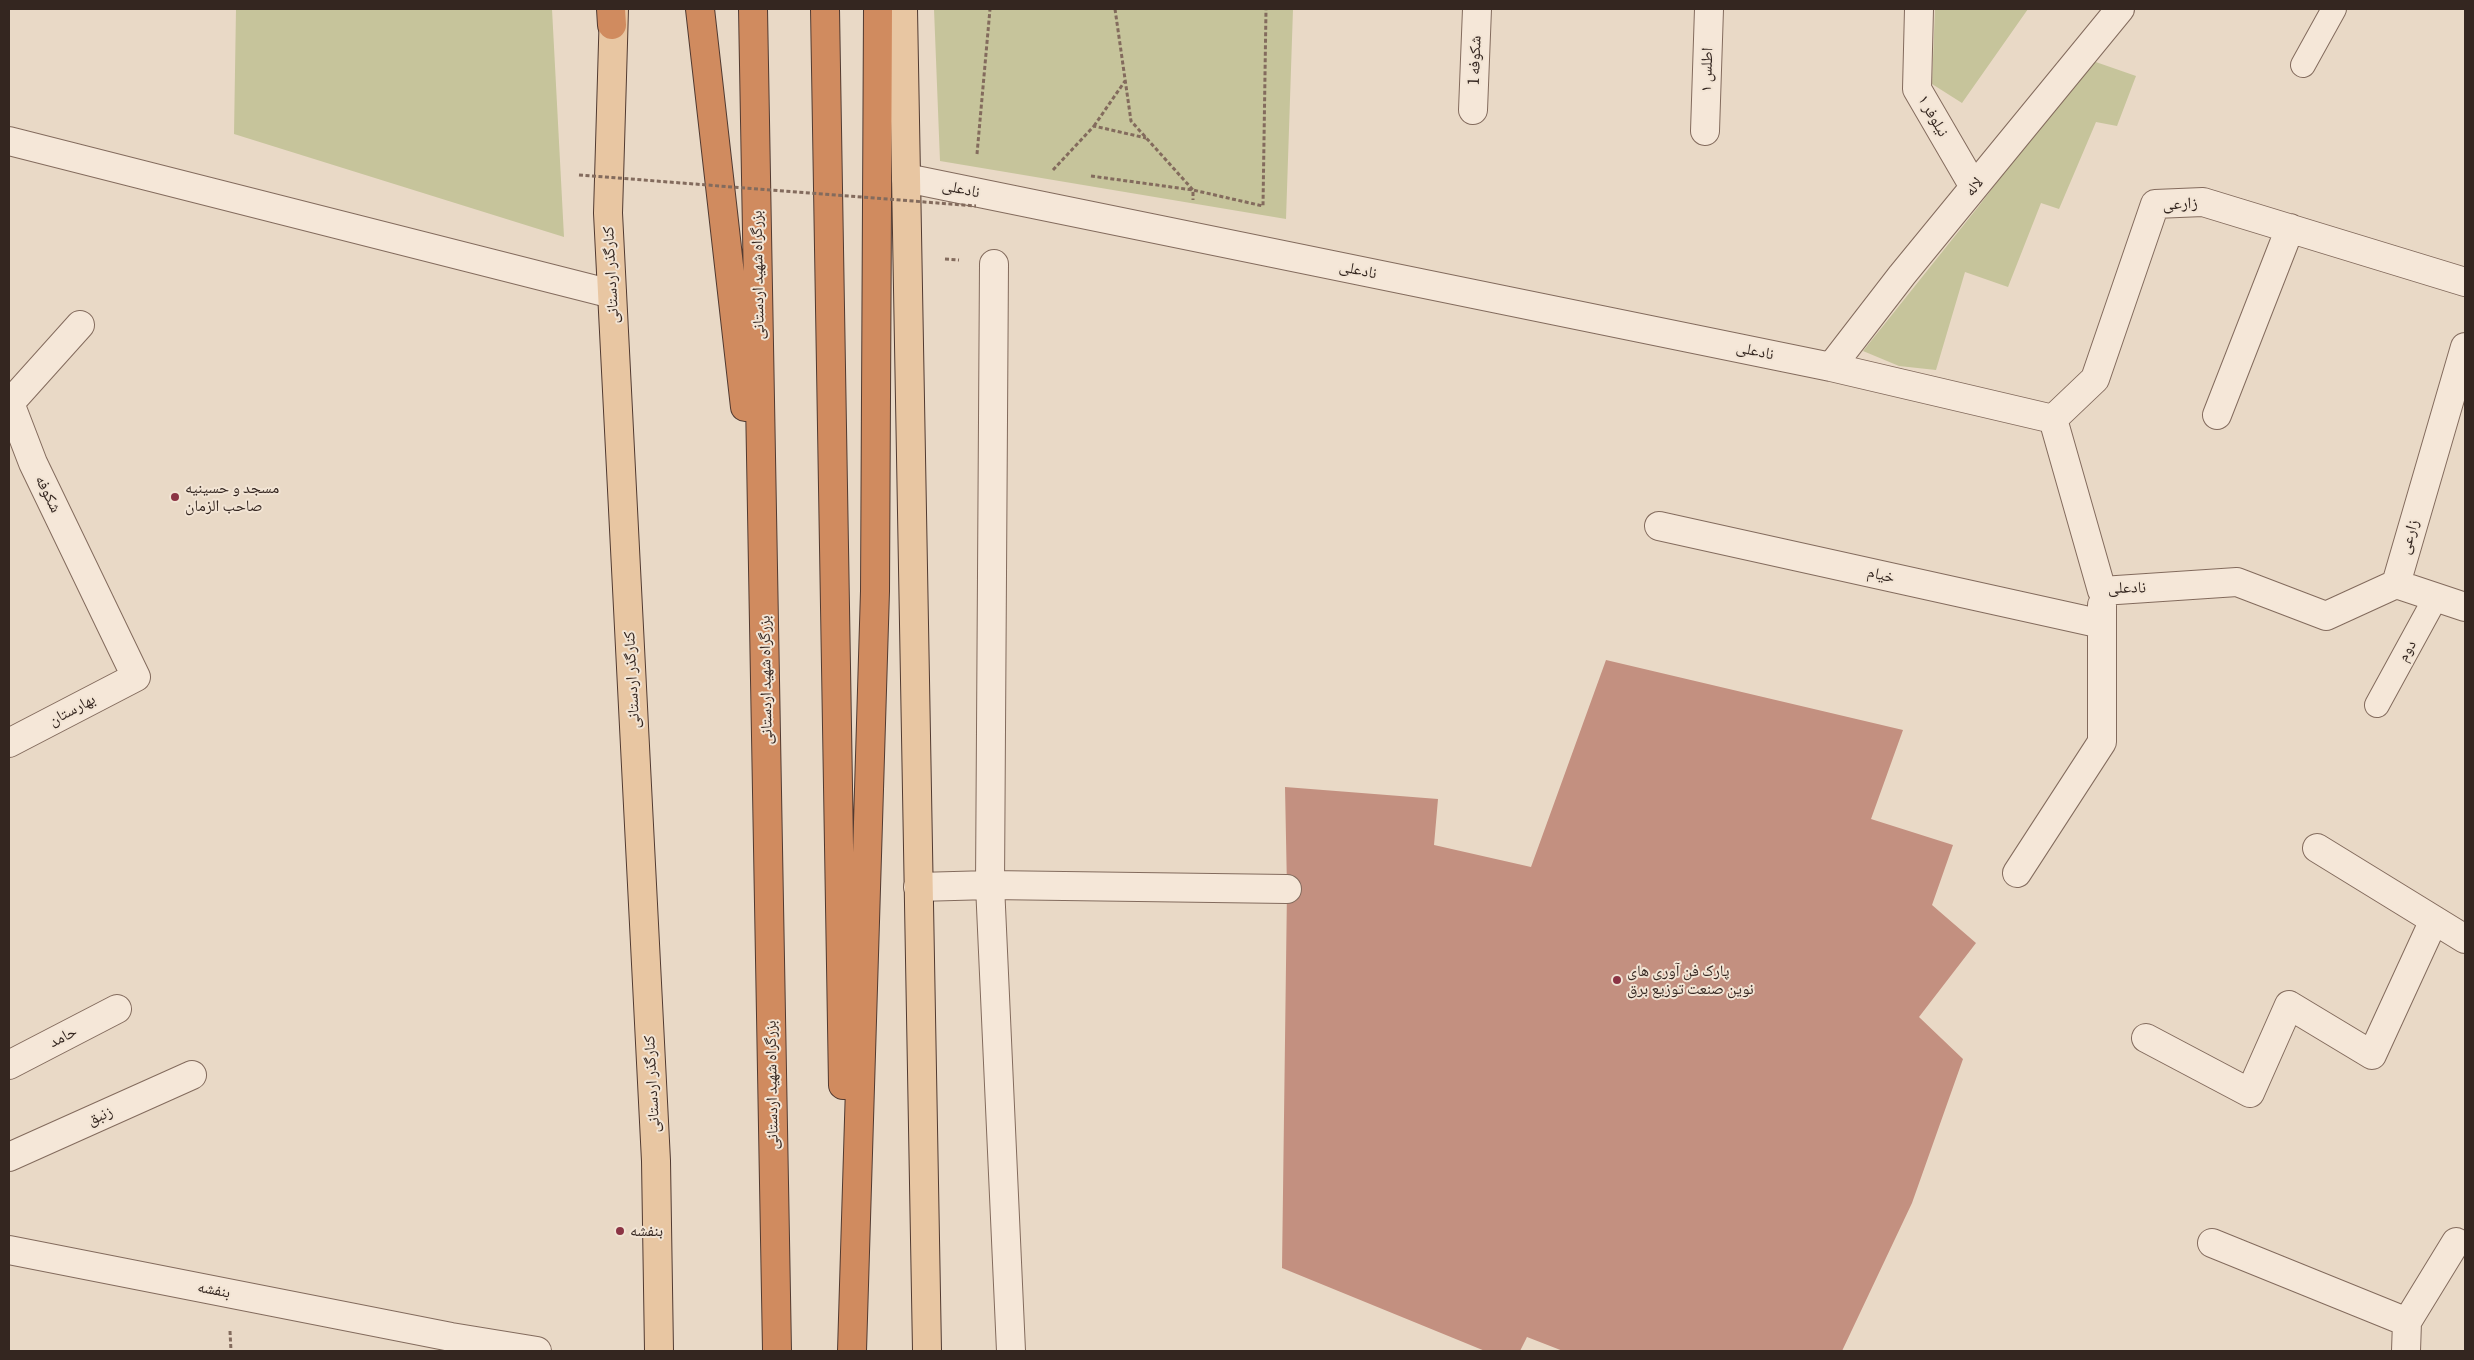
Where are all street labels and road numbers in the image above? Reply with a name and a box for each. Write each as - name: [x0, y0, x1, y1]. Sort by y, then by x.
- street label: شکوفه 1: [1465, 35, 1485, 85]
- street label: اطلس ۱: [1697, 47, 1717, 93]
- street label: نیلوفر ۱: [1913, 92, 1953, 140]
- street label: لاله: [1961, 174, 1987, 200]
- street label: نادعلی: [940, 176, 982, 202]
- street label: زارعی: [2162, 193, 2198, 215]
- street label: بزرگراه شهید اردستانی: [747, 210, 769, 340]
- street label: کنارگذر اردستانی: [599, 226, 623, 324]
- street label: نادعلی: [1337, 257, 1379, 283]
- street label: نادعلی: [1734, 338, 1776, 364]
- street label: شکوفه: [31, 472, 65, 516]
- street label: زارعی: [2395, 517, 2423, 557]
- street label: خیام: [1865, 563, 1897, 587]
- street label: نادعلی: [2108, 578, 2146, 598]
- street label: بزرگراه شهید اردستانی: [755, 615, 777, 745]
- street label: کنارگذر اردستانی: [620, 631, 644, 729]
- street label: دوم: [2393, 637, 2421, 665]
- street label: بهارستان: [45, 690, 99, 730]
- street label: بزرگراه شهید اردستانی: [761, 1020, 783, 1150]
- street label: حامد: [46, 1022, 80, 1052]
- street label: کنارگذر اردستانی: [640, 1035, 664, 1133]
- street label: زنبق: [84, 1102, 116, 1130]
- street label: بنفشه: [196, 1277, 232, 1303]

